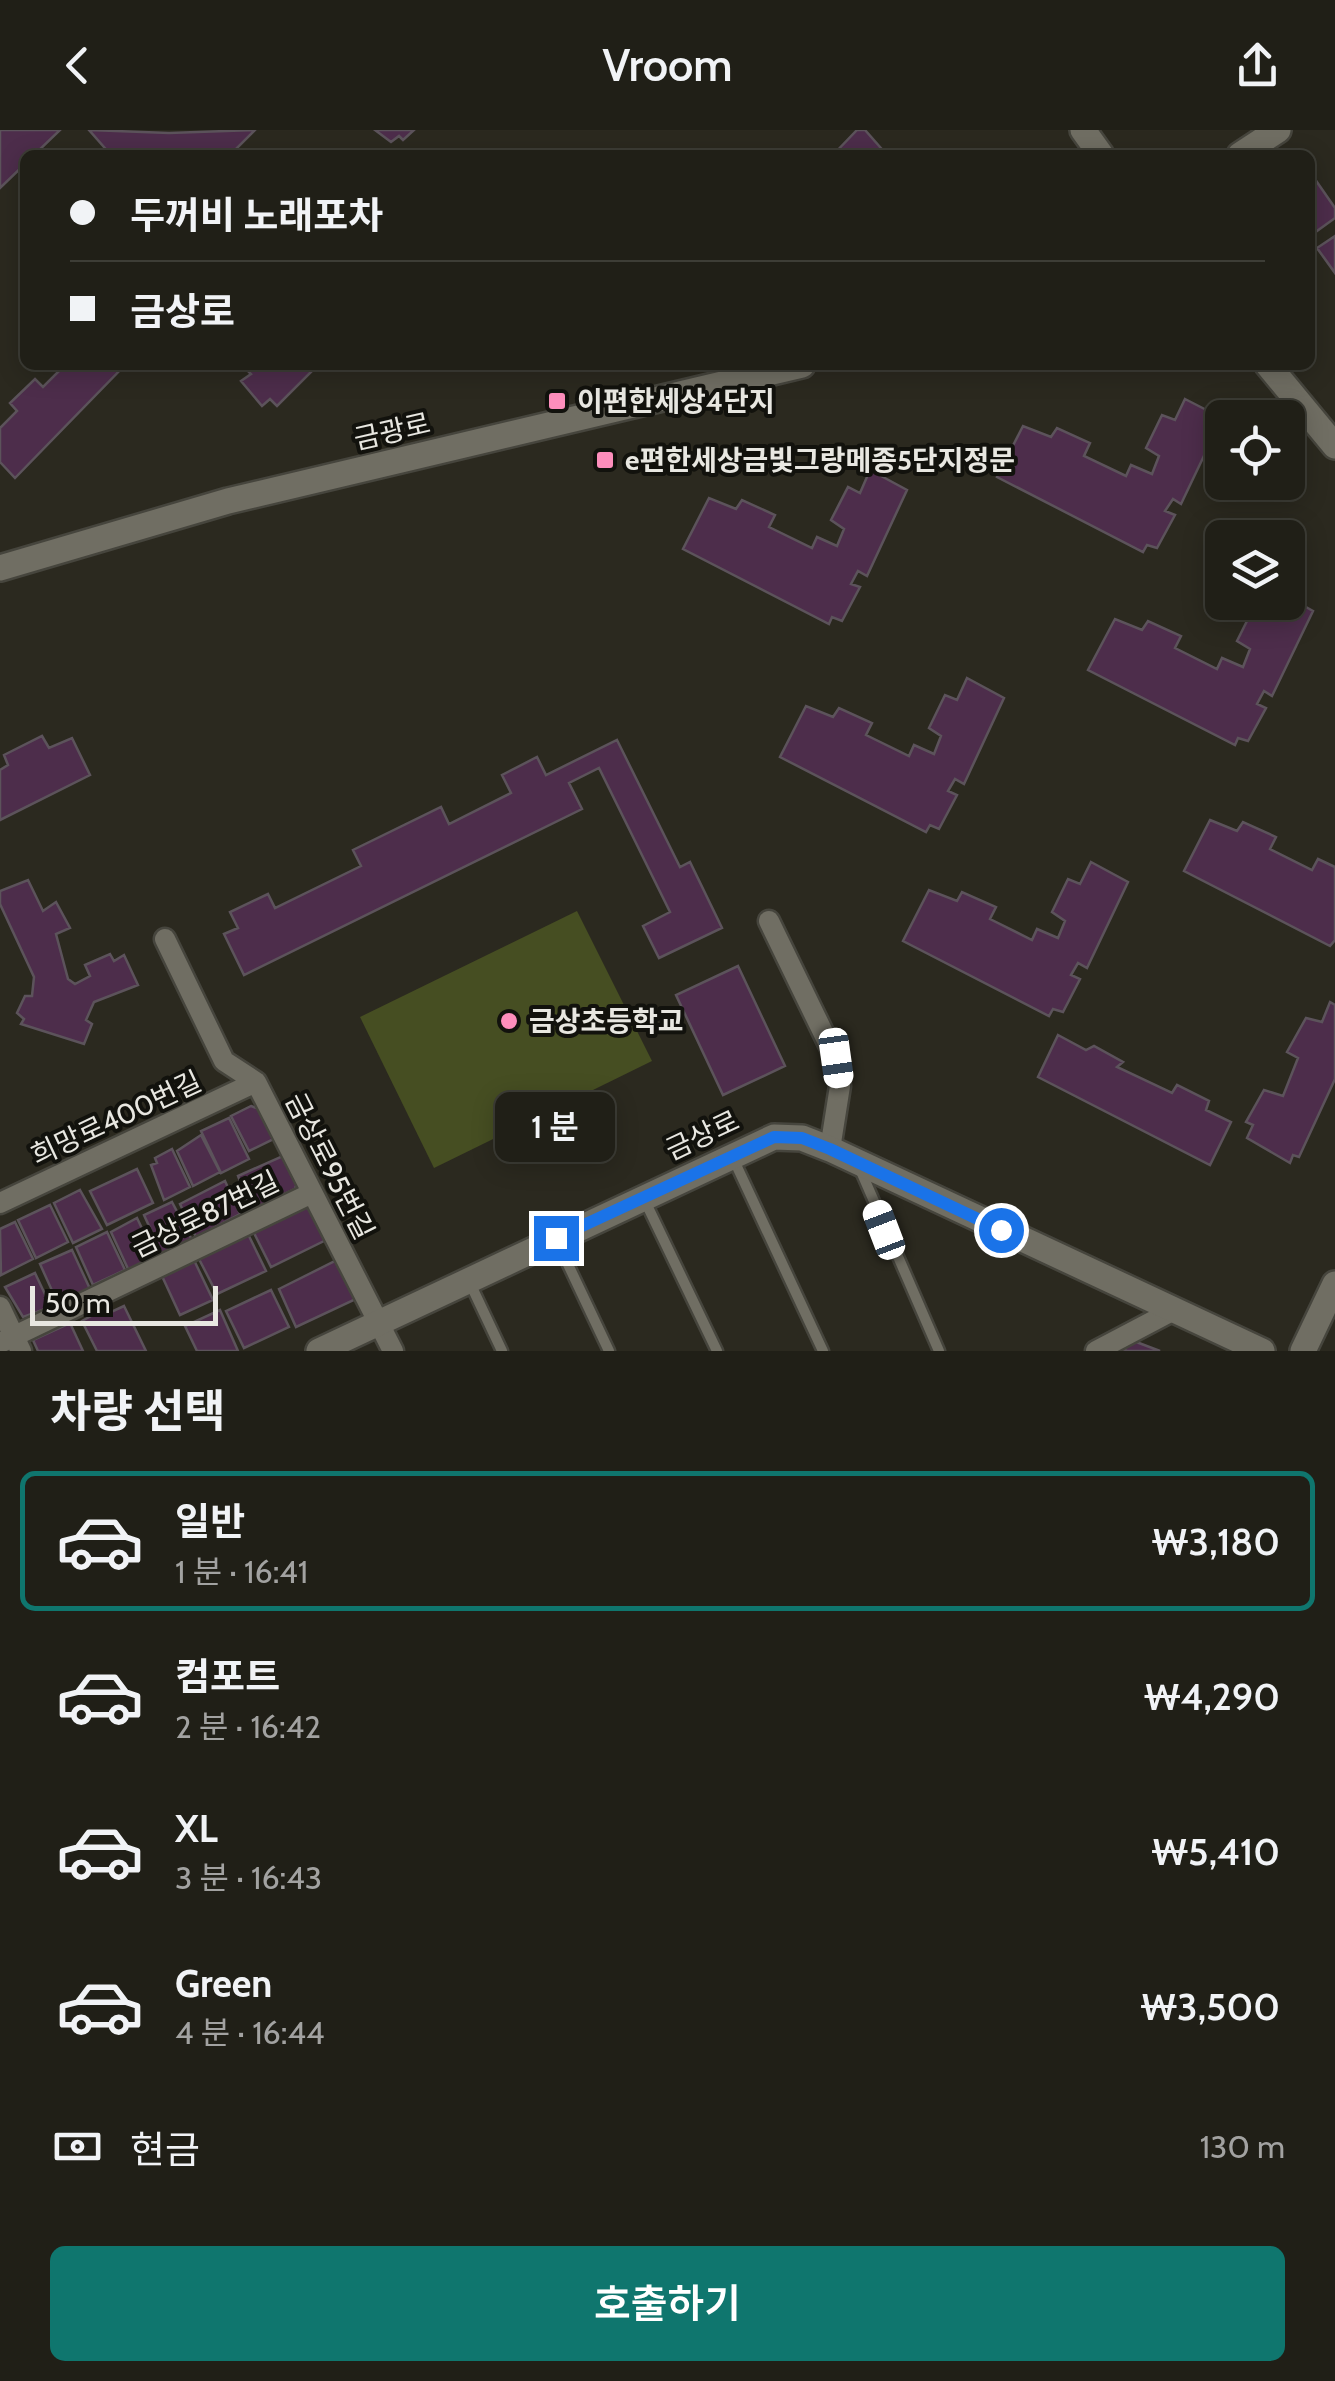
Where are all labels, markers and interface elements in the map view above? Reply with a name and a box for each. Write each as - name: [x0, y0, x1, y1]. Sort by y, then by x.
- icon: back: [50, 38, 105, 93]
- text: Vroom: [602, 38, 733, 92]
- icon: share: [1230, 38, 1285, 93]
- text: 두꺼비 노래포차: [130, 192, 383, 239]
- text: 금상로: [130, 288, 235, 335]
- place label: 이편한세상4단지: [577, 384, 775, 418]
- marker: 이편한세상4단지: [546, 390, 568, 412]
- map controls: [1205, 400, 1305, 620]
- button: locate: [1205, 400, 1305, 500]
- street label: 금광로: [351, 406, 433, 456]
- place label: e편한세상금빛그랑메종5단지정문: [625, 443, 1015, 477]
- marker: e편한세상금빛그랑메종5단지정문: [594, 449, 616, 471]
- button: layers: [1205, 520, 1305, 620]
- place label: 금상초등학교: [529, 1004, 684, 1038]
- marker: 금상초등학교: [498, 1010, 520, 1032]
- car: [817, 1026, 855, 1090]
- street label: 희망로400번길: [25, 1064, 207, 1172]
- street label: 금상로95번길: [279, 1087, 381, 1245]
- callout: 1 분: [496, 1093, 616, 1163]
- street label: 금상로: [660, 1103, 744, 1167]
- text: 1 분: [531, 1107, 579, 1146]
- street label: 금상로87번길: [126, 1164, 284, 1264]
- car: [859, 1197, 909, 1263]
- route start: [979, 1208, 1024, 1253]
- route end: [534, 1216, 579, 1261]
- scale bar: [30, 1281, 218, 1326]
- text: 50 m: [45, 1286, 111, 1320]
- text: 차량 선택: [50, 1384, 226, 1438]
- icon: car: [55, 1496, 145, 1586]
- text: 일반: [175, 1498, 245, 1545]
- text: ₩3,180: [1152, 1518, 1280, 1565]
- text: 1 분 · 16:41: [175, 1552, 308, 1591]
- icon: car: [55, 1651, 145, 1741]
- text: 컴포트: [175, 1653, 280, 1700]
- text: ₩4,290: [1144, 1673, 1280, 1720]
- text: 2 분 · 16:42: [175, 1707, 321, 1746]
- text: XL: [175, 1805, 218, 1852]
- icon: car: [55, 1806, 145, 1896]
- text: ₩5,410: [1151, 1828, 1280, 1875]
- text: 3 분 · 16:43: [175, 1858, 322, 1897]
- text: Green: [175, 1960, 272, 2007]
- icon: car: [55, 1961, 145, 2051]
- text: ₩3,500: [1140, 1983, 1280, 2030]
- text: 4 분 · 16:44: [175, 2013, 324, 2052]
- icon: cash: [50, 2119, 105, 2174]
- text: 현금: [130, 2126, 200, 2173]
- text: 130 m: [1200, 2127, 1285, 2166]
- button: 호출하기: [50, 2246, 1285, 2361]

